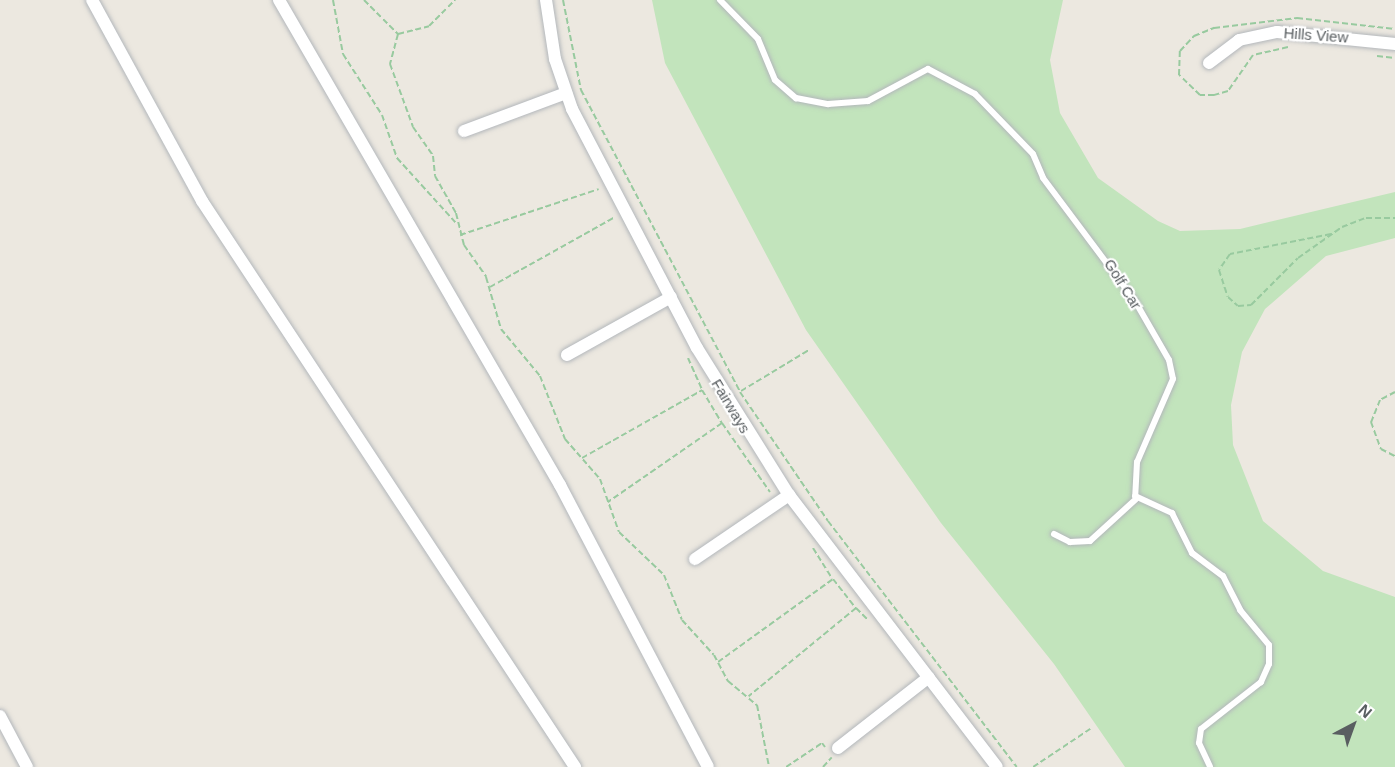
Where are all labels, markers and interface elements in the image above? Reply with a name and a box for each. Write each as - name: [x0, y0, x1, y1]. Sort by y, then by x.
- street label: Hills View: [1283, 24, 1349, 46]
- street label: Golf Car: [1101, 256, 1145, 312]
- street label: Fairways: [708, 376, 754, 436]
- north arrow: [1323, 695, 1383, 755]
- text: N: [1355, 701, 1375, 721]

